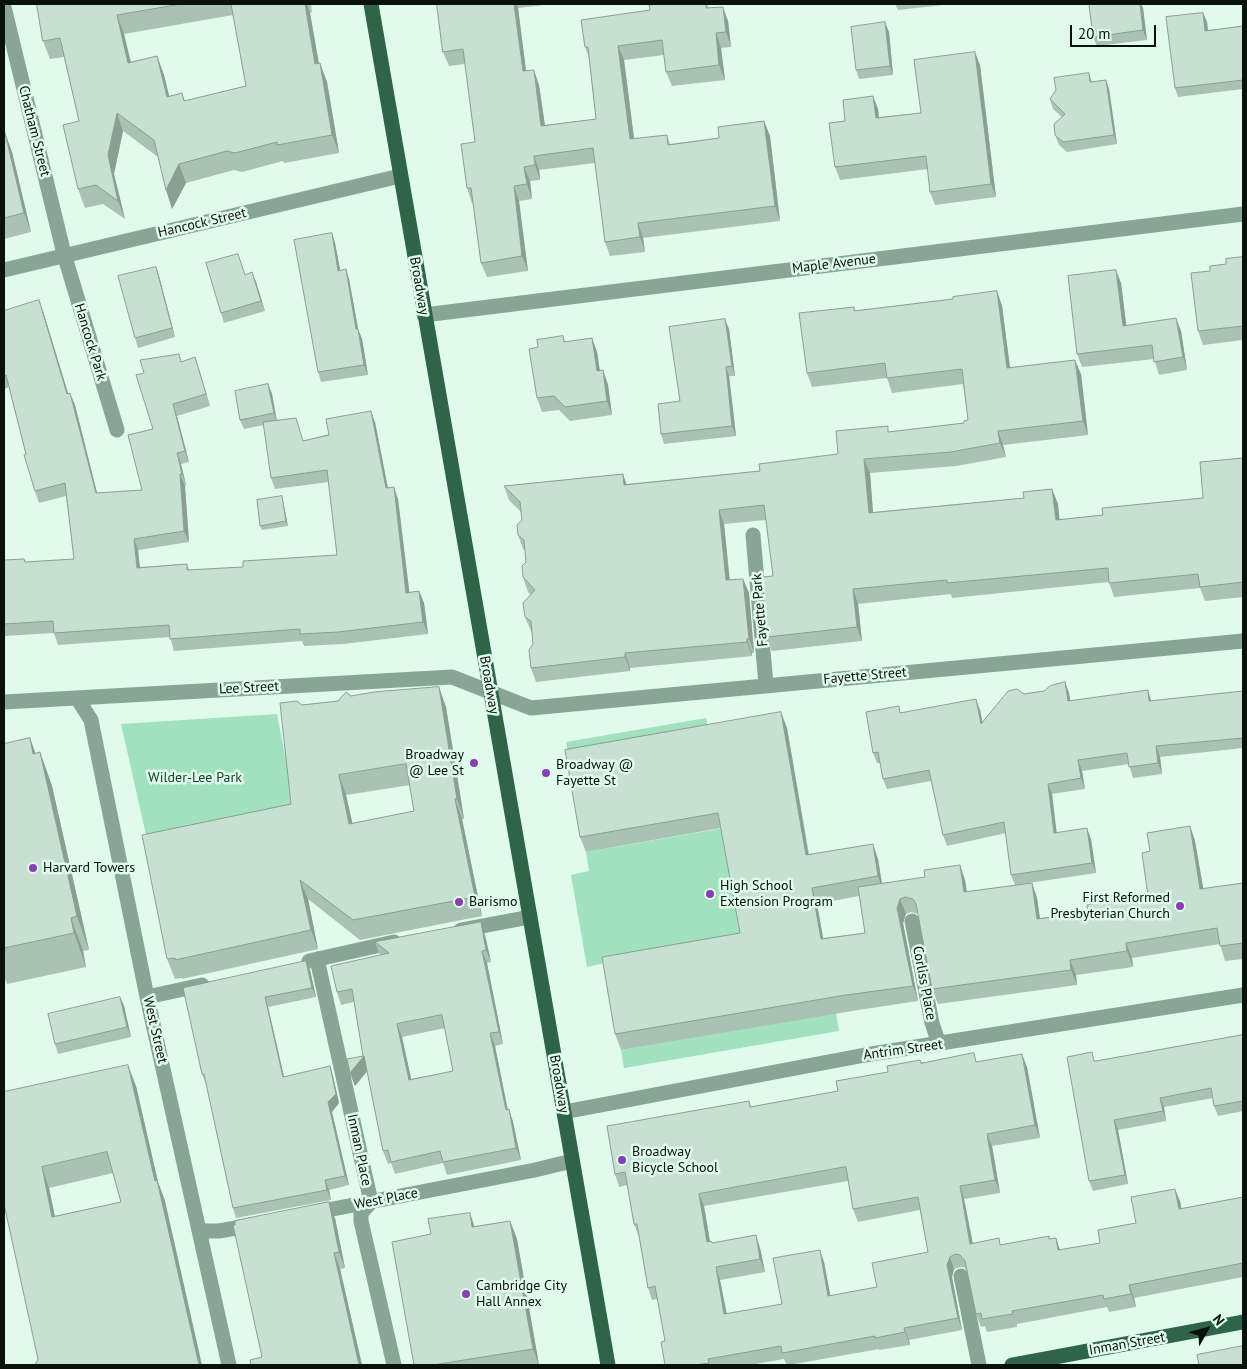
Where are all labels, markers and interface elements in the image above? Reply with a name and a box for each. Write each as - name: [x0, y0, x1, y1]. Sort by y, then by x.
- scale bar: [1072, 15, 1158, 47]
- text: 20 m: [1078, 24, 1111, 43]
- street label: Chatham Street: [15, 84, 53, 178]
- street label: Hancock Street: [156, 205, 248, 241]
- street label: Maple Avenue: [791, 251, 877, 277]
- street label: Broadway: [406, 256, 432, 316]
- street label: Hancock Park: [70, 301, 110, 383]
- street label: Fayette Park: [748, 573, 772, 647]
- street label: Broadway: [476, 655, 502, 715]
- street label: Fayette Street: [823, 664, 907, 688]
- street label: Lee Street: [219, 678, 279, 698]
- place label: Broadway @ Lee St: [405, 747, 464, 780]
- marker: Broadway @ Lee St: [468, 757, 480, 769]
- place label: Broadway @ Fayette St: [556, 757, 633, 790]
- marker: Broadway @ Fayette St: [540, 767, 552, 779]
- park label: Wilder-Lee Park: [148, 770, 242, 786]
- place label: Harvard Towers: [43, 860, 135, 876]
- marker: Harvard Towers: [27, 862, 39, 874]
- place label: High School Extension Program: [720, 878, 833, 910]
- marker: High School Extension Program: [704, 888, 716, 900]
- place label: First Reformed Presbyterian Church: [1050, 890, 1170, 922]
- place label: Barismo: [469, 894, 517, 910]
- marker: Barismo: [453, 896, 465, 908]
- marker: First Reformed Presbyterian Church: [1174, 900, 1186, 912]
- street label: Corliss Place: [909, 945, 939, 1021]
- street label: West Street: [139, 995, 171, 1065]
- street label: Antrim Street: [862, 1036, 944, 1064]
- street label: Broadway: [546, 1054, 572, 1114]
- street label: Inman Place: [343, 1112, 375, 1188]
- place label: Broadway Bicycle School: [632, 1144, 718, 1176]
- marker: Broadway Bicycle School: [616, 1154, 628, 1166]
- street label: West Place: [353, 1185, 419, 1213]
- place label: Cambridge City Hall Annex: [476, 1278, 567, 1310]
- marker: Cambridge City Hall Annex: [460, 1288, 472, 1300]
- north arrow: [1182, 1304, 1232, 1354]
- text: N: [1209, 1311, 1229, 1329]
- street label: Inman Street: [1088, 1329, 1166, 1359]

